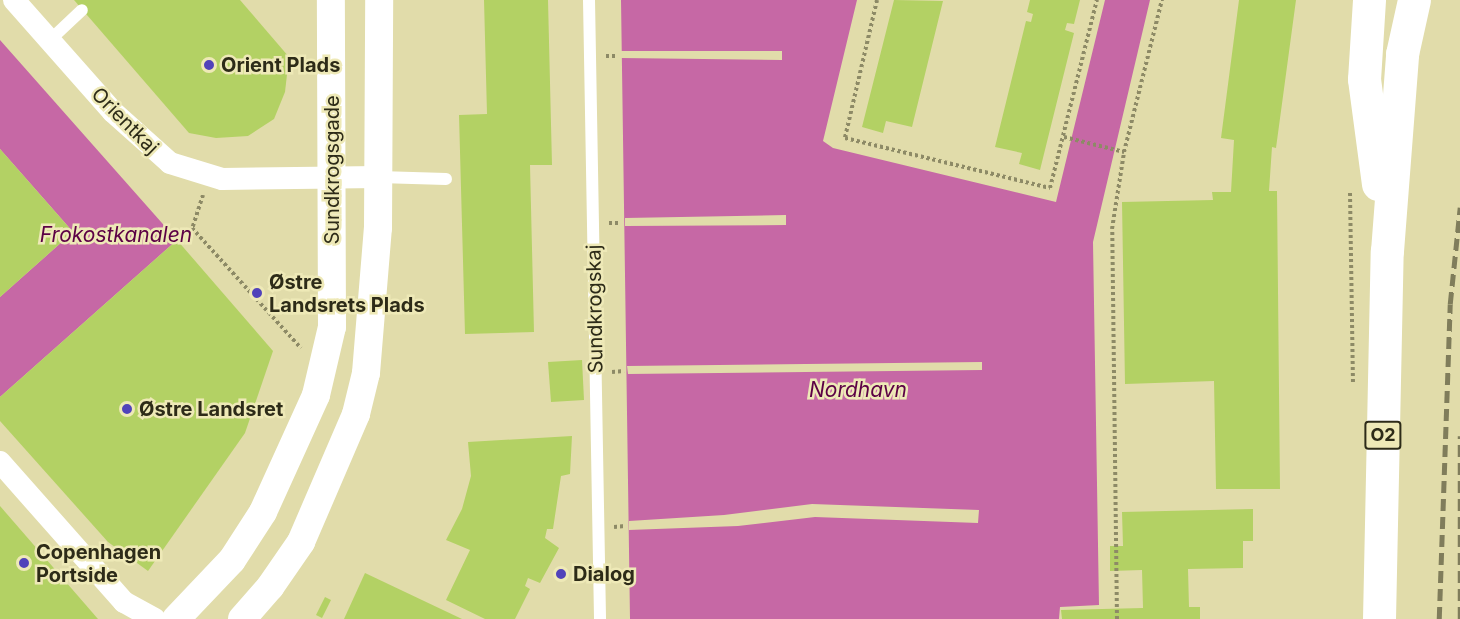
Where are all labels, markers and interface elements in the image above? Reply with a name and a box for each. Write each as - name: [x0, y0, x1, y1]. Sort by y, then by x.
- place label: Orient Plads: [221, 53, 340, 77]
- marker: Orient Plads: [202, 58, 216, 72]
- street label: Orientkaj: [86, 82, 164, 160]
- street label: Sundkrogsgade: [320, 95, 344, 245]
- water label: Frokostkanalen: [40, 222, 192, 248]
- street label: Sundkrogskaj: [582, 244, 608, 374]
- place label: Østre Landsrets Plads: [269, 270, 425, 317]
- marker: Østre Landsrets Plads: [250, 286, 264, 300]
- water label: Nordhavn: [809, 377, 907, 403]
- place label: Østre Landsret: [139, 397, 283, 421]
- marker: Østre Landsret: [120, 402, 134, 416]
- road number: O2: [1364, 420, 1402, 450]
- place label: Copenhagen Portside: [36, 540, 161, 587]
- marker: Copenhagen Portside: [17, 556, 31, 570]
- place label: Dialog: [573, 562, 635, 586]
- marker: Dialog: [554, 567, 568, 581]

